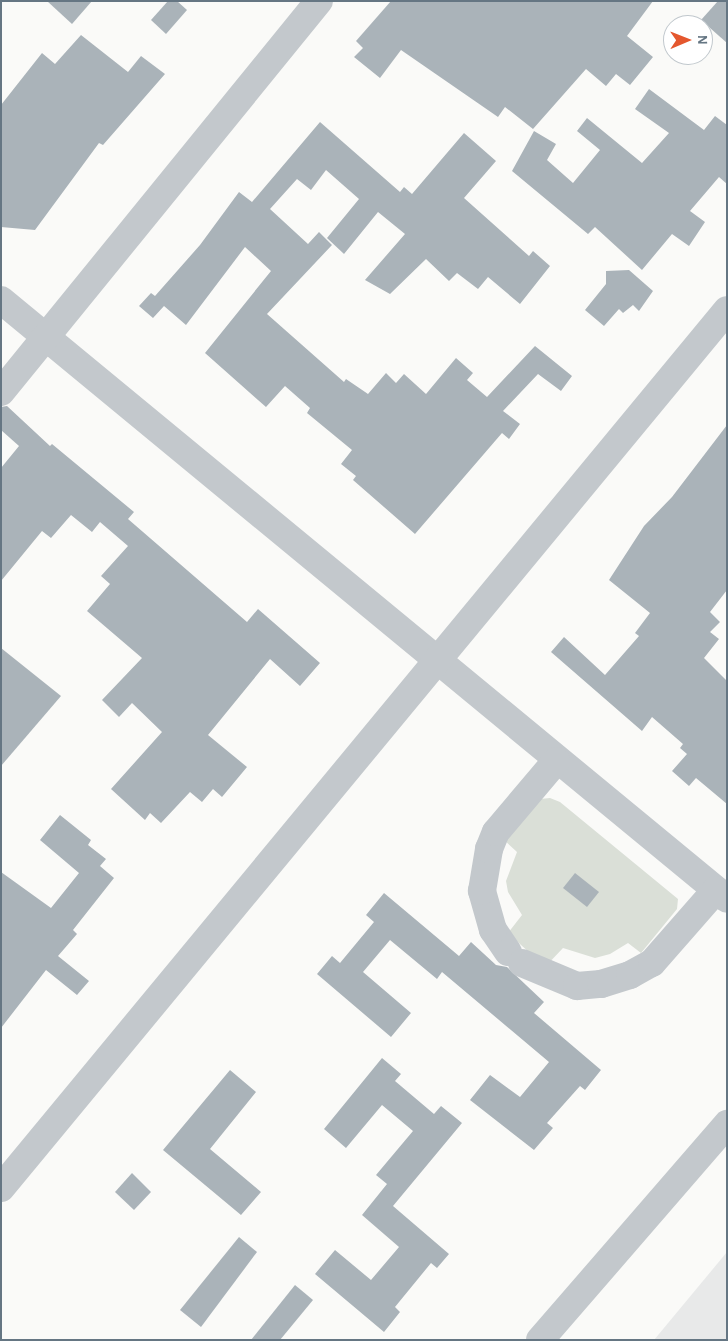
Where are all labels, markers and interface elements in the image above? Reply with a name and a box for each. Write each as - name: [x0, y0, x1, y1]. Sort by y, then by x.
- north arrow: [663, 15, 713, 65]
- text: N: [695, 35, 709, 45]

